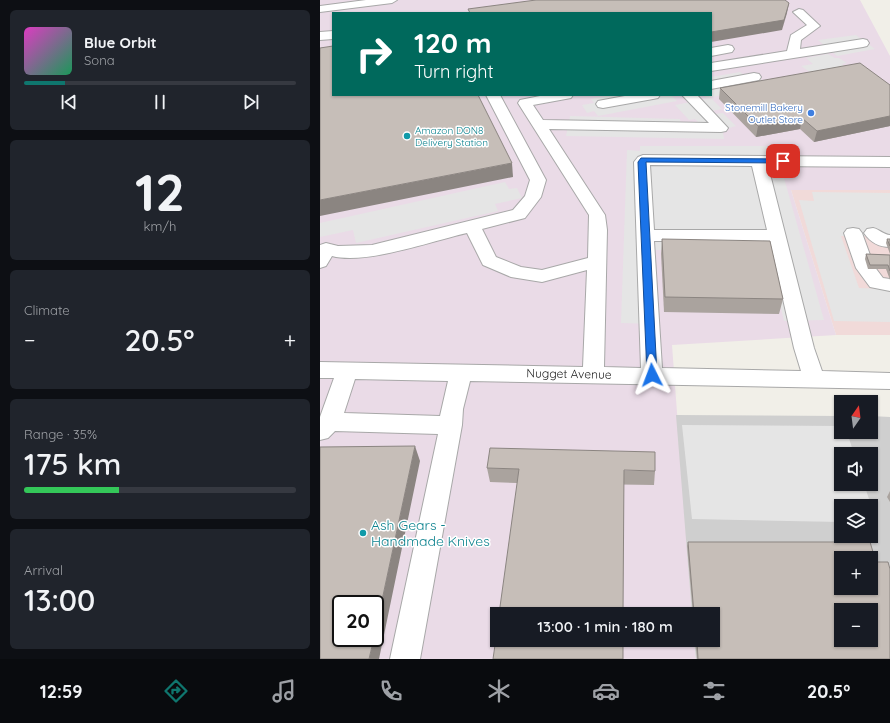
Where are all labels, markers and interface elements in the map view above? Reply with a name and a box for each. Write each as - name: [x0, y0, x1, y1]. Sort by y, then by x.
- text: 120 m: [414, 25, 492, 60]
- icon: right: [348, 28, 400, 80]
- text: Blue Orbit: [84, 33, 157, 52]
- text: Sona: [84, 52, 115, 68]
- text: Turn right: [414, 60, 494, 83]
- icon: previous: [58, 91, 80, 113]
- icon: pause: [149, 91, 171, 113]
- icon: next: [240, 91, 262, 113]
- place label: Stonemill Bakery Outlet Store: [725, 101, 803, 126]
- marker: Stonemill Bakery Outlet Store: [806, 108, 816, 118]
- place label: Amazon DON8 Delivery Station: [415, 124, 488, 149]
- marker: Amazon DON8 Delivery Station: [402, 131, 412, 141]
- pin: [766, 144, 800, 178]
- icon: arrive: [772, 150, 794, 172]
- text: 12: [135, 159, 185, 224]
- text: km/h: [144, 218, 176, 234]
- text: Climate: [24, 302, 70, 318]
- text: 20.5°: [124, 321, 195, 359]
- text: −: [24, 326, 35, 354]
- text: +: [284, 326, 296, 354]
- position arrow: [631, 354, 673, 396]
- street label: Nugget Avenue: [526, 365, 612, 382]
- north arrow: [834, 395, 878, 439]
- map controls: [834, 395, 878, 647]
- text: Range · 35%: [24, 426, 97, 442]
- text: 175 km: [24, 445, 121, 483]
- button: sound: [834, 447, 878, 491]
- button: layers: [834, 499, 878, 543]
- place label: Ash Gears - Handmade Knives: [371, 516, 490, 550]
- marker: Ash Gears - Handmade Knives: [358, 528, 368, 538]
- button: +: [834, 551, 878, 595]
- text: Arrival: [24, 562, 63, 578]
- text: 13:00: [24, 581, 95, 619]
- speed limit sign: 20: [332, 595, 384, 647]
- button: −: [834, 603, 878, 647]
- text: 13:00 · 1 min · 180 m: [537, 617, 673, 636]
- icon: directions: [162, 677, 190, 705]
- icon: music: [270, 677, 298, 705]
- icon: phone: [377, 677, 405, 705]
- icon: climate: [485, 677, 513, 705]
- icon: car: [592, 677, 620, 705]
- icon: filters: [700, 677, 728, 705]
- text: 12:59: [40, 680, 83, 703]
- text: 20.5°: [807, 680, 850, 703]

